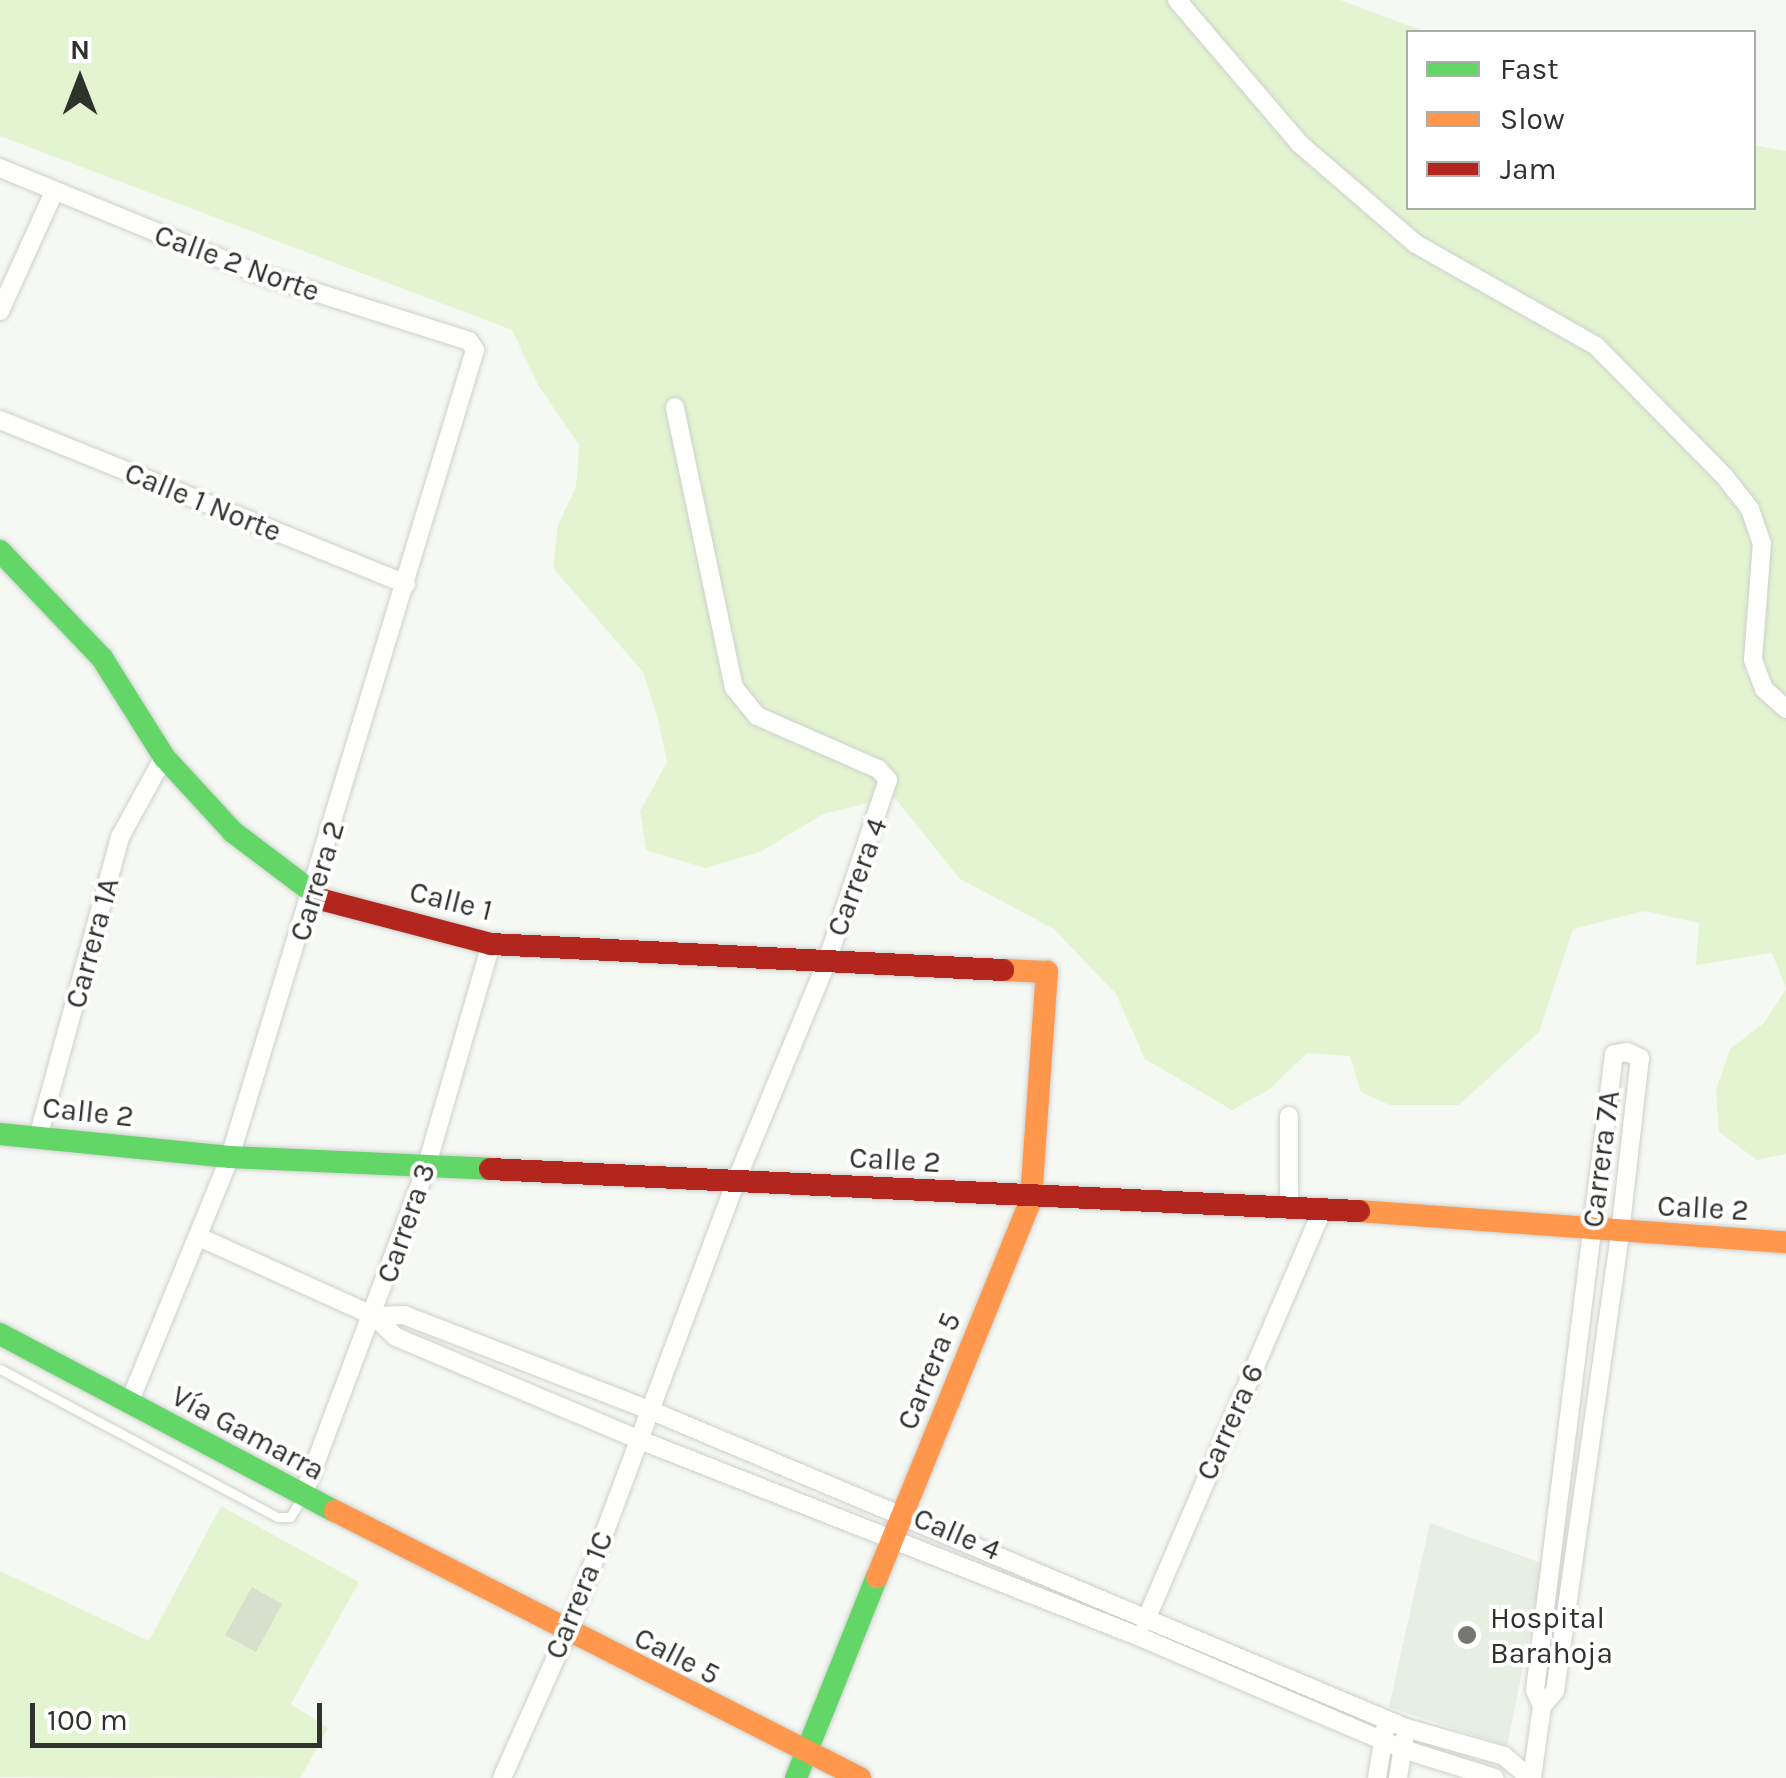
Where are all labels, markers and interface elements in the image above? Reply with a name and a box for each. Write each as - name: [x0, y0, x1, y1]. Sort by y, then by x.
- north arrow: [30, 30, 130, 130]
- legend: [1406, 30, 1756, 210]
- text: N: [70, 33, 90, 66]
- text: Fast: [1500, 51, 1559, 87]
- text: Slow: [1500, 101, 1565, 137]
- text: Jam: [1500, 151, 1557, 187]
- street label: Calle 2 Norte: [149, 216, 325, 310]
- street label: Calle 1 Norte: [119, 454, 287, 550]
- street label: Carrera 4: [819, 813, 895, 941]
- street label: Carrera 2: [282, 817, 352, 945]
- street label: Calle 1: [406, 873, 496, 929]
- street label: Carrera 1A: [57, 874, 127, 1012]
- street label: Carrera 7A: [1575, 1088, 1627, 1230]
- street label: Calle 2: [41, 1089, 135, 1135]
- street label: Calle 2: [848, 1140, 942, 1180]
- street label: Carrera 3: [369, 1158, 443, 1288]
- street label: Calle 2: [1656, 1188, 1750, 1228]
- street label: Carrera 5: [889, 1307, 969, 1435]
- street label: Carrera 6: [1188, 1358, 1272, 1486]
- street label: Vía Gamarra: [165, 1378, 331, 1488]
- street label: Calle 4: [908, 1500, 1006, 1568]
- street label: Carrera 1C: [537, 1526, 621, 1664]
- place label: Hospital Barahoja: [1490, 1600, 1613, 1670]
- street label: Calle 5: [628, 1619, 726, 1693]
- marker: Hospital Barahoja: [1454, 1622, 1480, 1648]
- scale bar: [35, 1683, 328, 1745]
- text: 100 m: [47, 1702, 128, 1738]

